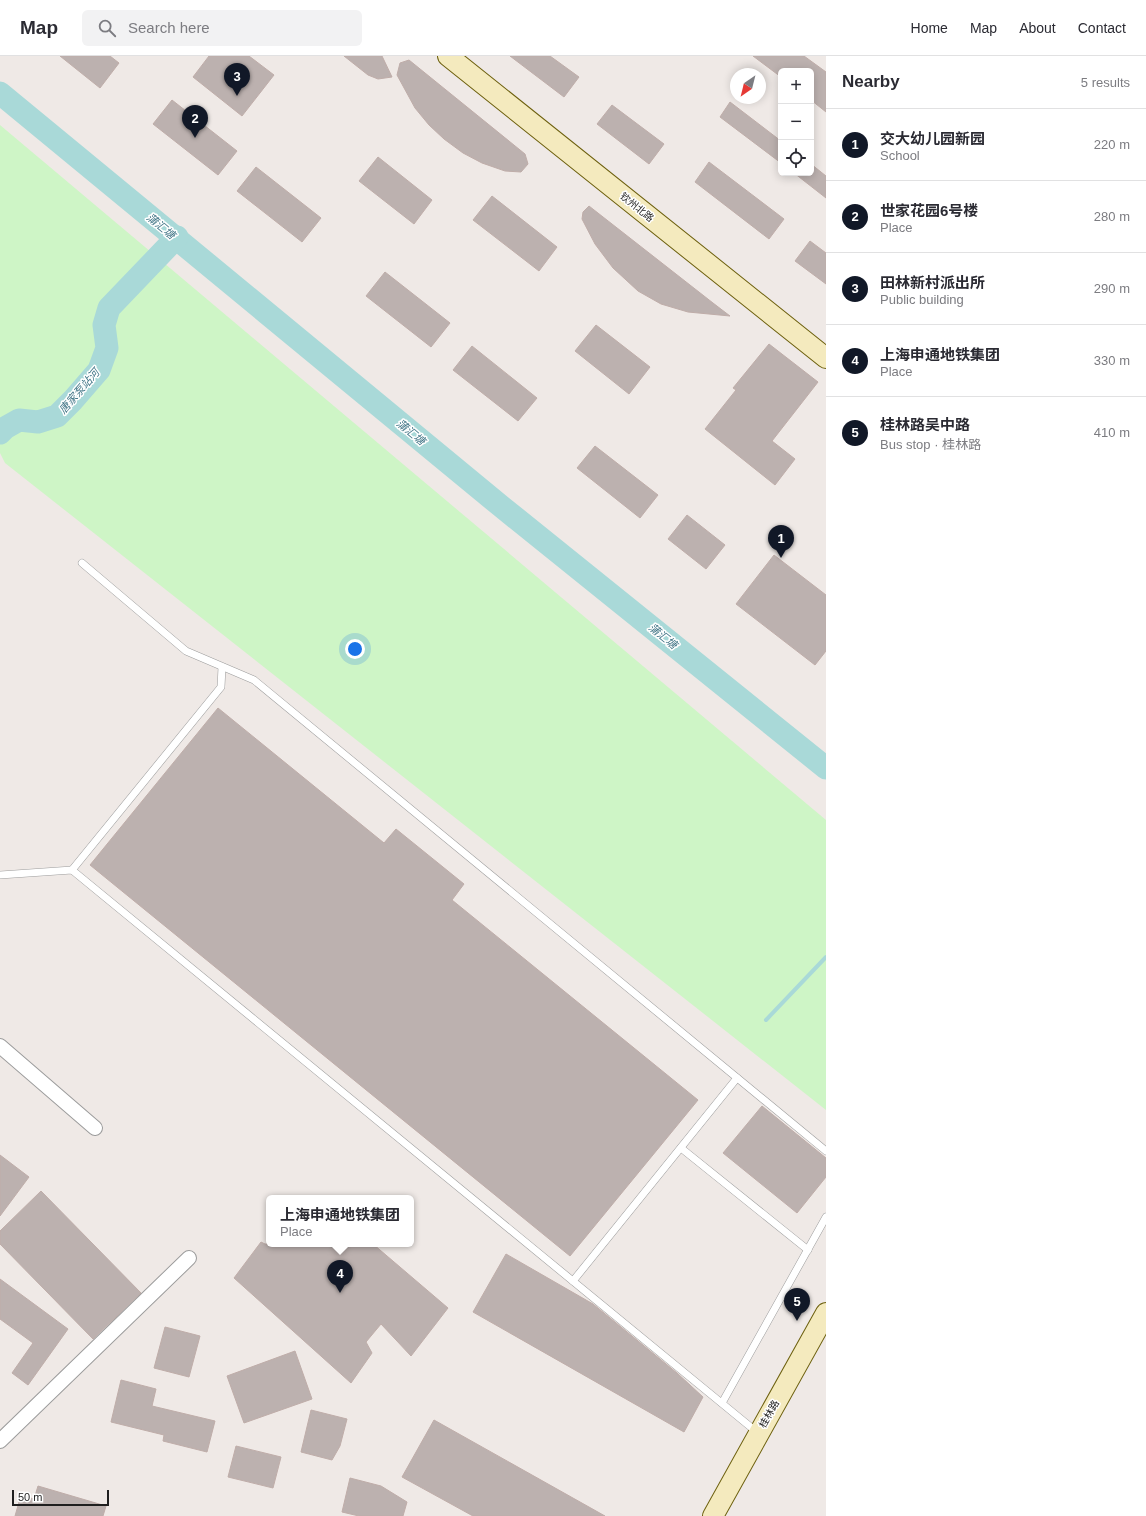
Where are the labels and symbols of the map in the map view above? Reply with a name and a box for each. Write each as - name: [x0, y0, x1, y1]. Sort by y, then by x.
- pin: 3: [224, 63, 250, 96]
- north arrow: [730, 68, 766, 104]
- pin: 2: [182, 105, 208, 138]
- street label: 钦州北路: [618, 190, 656, 224]
- water label: 蒲汇塘: [145, 211, 179, 242]
- water label: 唐家泵站河: [56, 365, 103, 416]
- water label: 蒲汇塘: [395, 417, 429, 448]
- pin: 1: [768, 525, 794, 558]
- water label: 蒲汇塘: [646, 621, 681, 652]
- your location: [345, 639, 365, 659]
- pin: 4: [327, 1260, 353, 1293]
- pin: 5: [784, 1288, 810, 1321]
- street label: 桂林路: [757, 1398, 781, 1430]
- scale bar: [12, 1488, 109, 1507]

